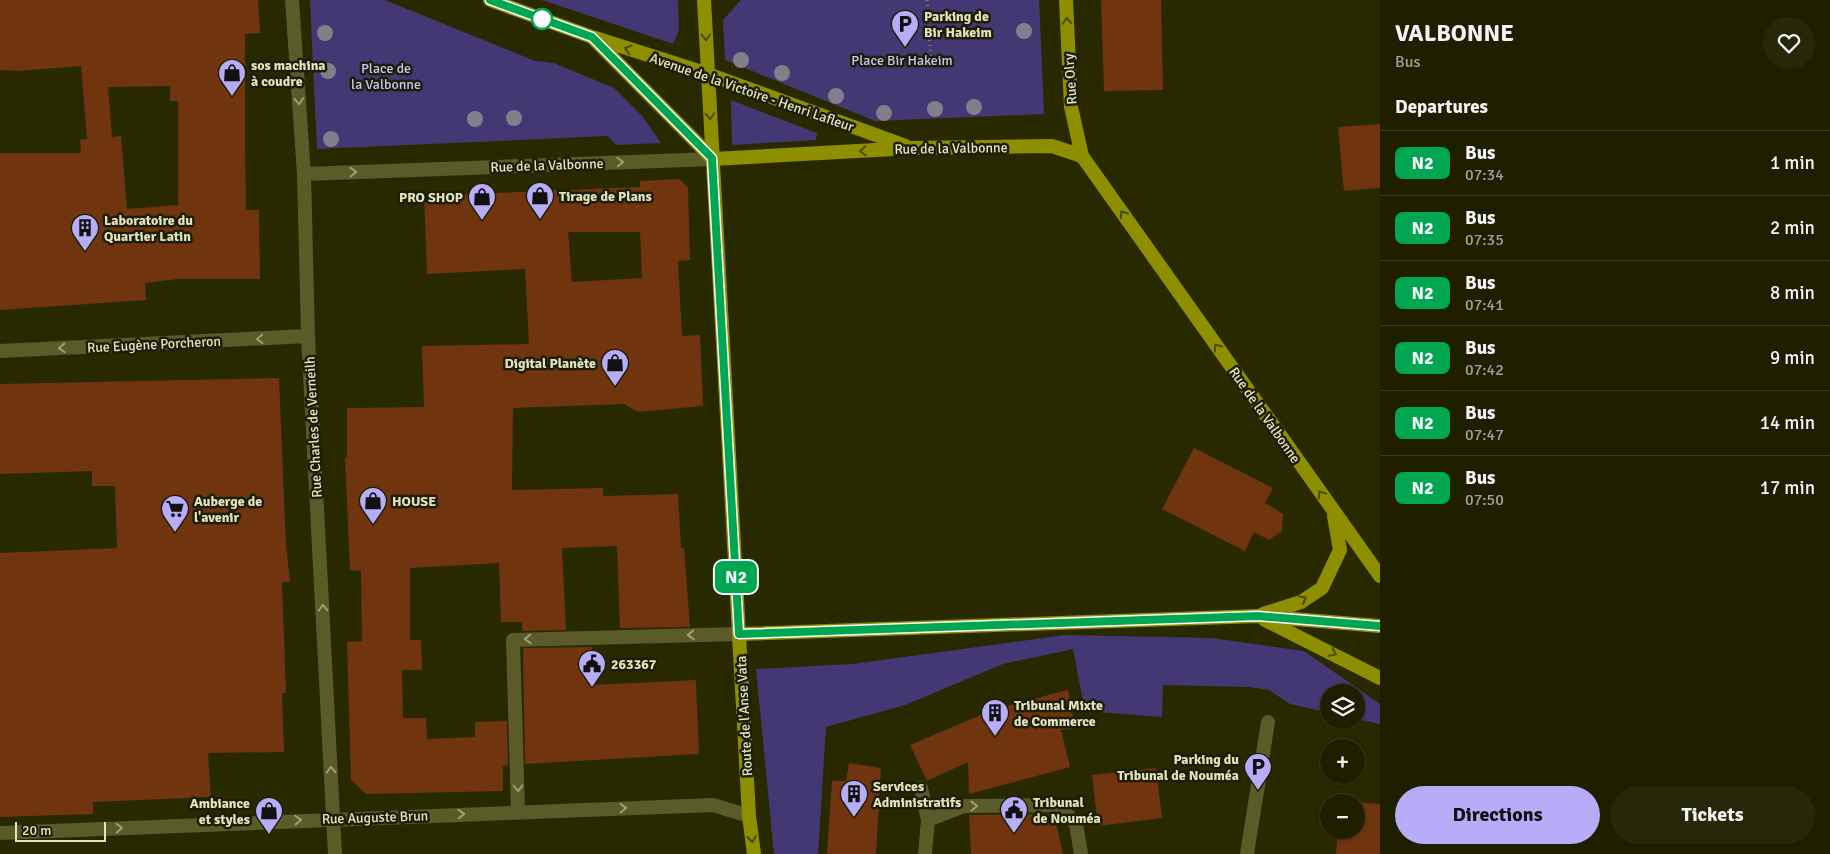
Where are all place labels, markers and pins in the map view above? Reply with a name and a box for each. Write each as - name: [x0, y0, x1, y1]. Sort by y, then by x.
- unlabelled marker: [531, 8, 553, 30]
- place label: Parking de Bir Hakeim: [924, 8, 992, 41]
- parking icon: Parking de Bir Hakeim: [890, 9, 920, 48]
- place label: sos machina à coudre: [251, 57, 325, 90]
- shop icon: sos machina à coudre: [217, 58, 247, 97]
- shop icon: Tirage de Plans: [525, 181, 555, 220]
- shop icon: PRO SHOP: [467, 182, 497, 221]
- place label: Tirage de Plans: [559, 188, 652, 205]
- place label: PRO SHOP: [399, 189, 463, 206]
- place label: Laboratoire du Quartier Latin: [104, 212, 193, 245]
- building icon: Laboratoire du Quartier Latin: [70, 213, 100, 252]
- shop icon: Digital Planète: [600, 348, 630, 387]
- place label: Digital Planète: [504, 355, 596, 372]
- shop icon: HOUSE: [358, 486, 388, 525]
- place label: Auberge de l'avenir: [194, 493, 262, 526]
- place label: HOUSE: [392, 493, 436, 510]
- supermarket icon: Auberge de l'avenir: [160, 494, 190, 533]
- public building icon: 263367: [577, 649, 607, 688]
- place label: 263367: [611, 656, 657, 673]
- place label: Tribunal Mixte de Commerce: [1014, 697, 1103, 730]
- building icon: Tribunal Mixte de Commerce: [980, 698, 1010, 737]
- place label: Parking du Tribunal de Nouméa: [1117, 751, 1239, 784]
- parking icon: Parking du Tribunal de Nouméa: [1243, 752, 1273, 791]
- place label: Services Administratifs: [873, 778, 961, 811]
- building icon: Services Administratifs: [839, 779, 869, 818]
- place label: Tribunal de Nouméa: [1033, 794, 1101, 827]
- place label: Ambiance et styles: [190, 795, 250, 828]
- public building icon: Tribunal de Nouméa: [999, 795, 1029, 834]
- shop icon: Ambiance et styles: [254, 796, 284, 835]

